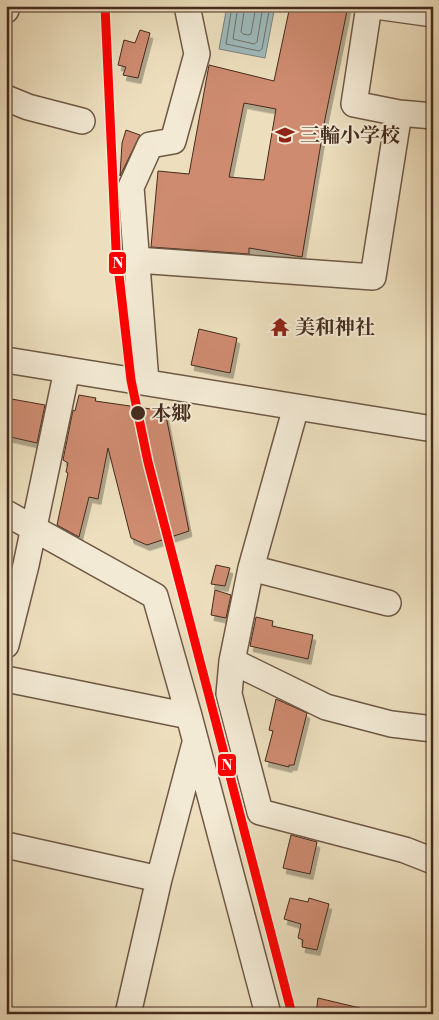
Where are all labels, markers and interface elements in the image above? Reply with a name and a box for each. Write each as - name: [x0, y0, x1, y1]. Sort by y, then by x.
- school or university icon: 三輪小学校: [274, 124, 296, 146]
- place label: 三輪小学校: [300, 124, 400, 149]
- line badge: N: [108, 251, 127, 275]
- text: N: [112, 255, 124, 273]
- temple icon: 美和神社: [269, 316, 291, 338]
- place label: 美和神社: [295, 316, 375, 341]
- place label: 本郷: [151, 402, 192, 427]
- marker: 本郷: [129, 404, 147, 422]
- line badge: N: [217, 753, 237, 777]
- text: N: [221, 757, 233, 775]

